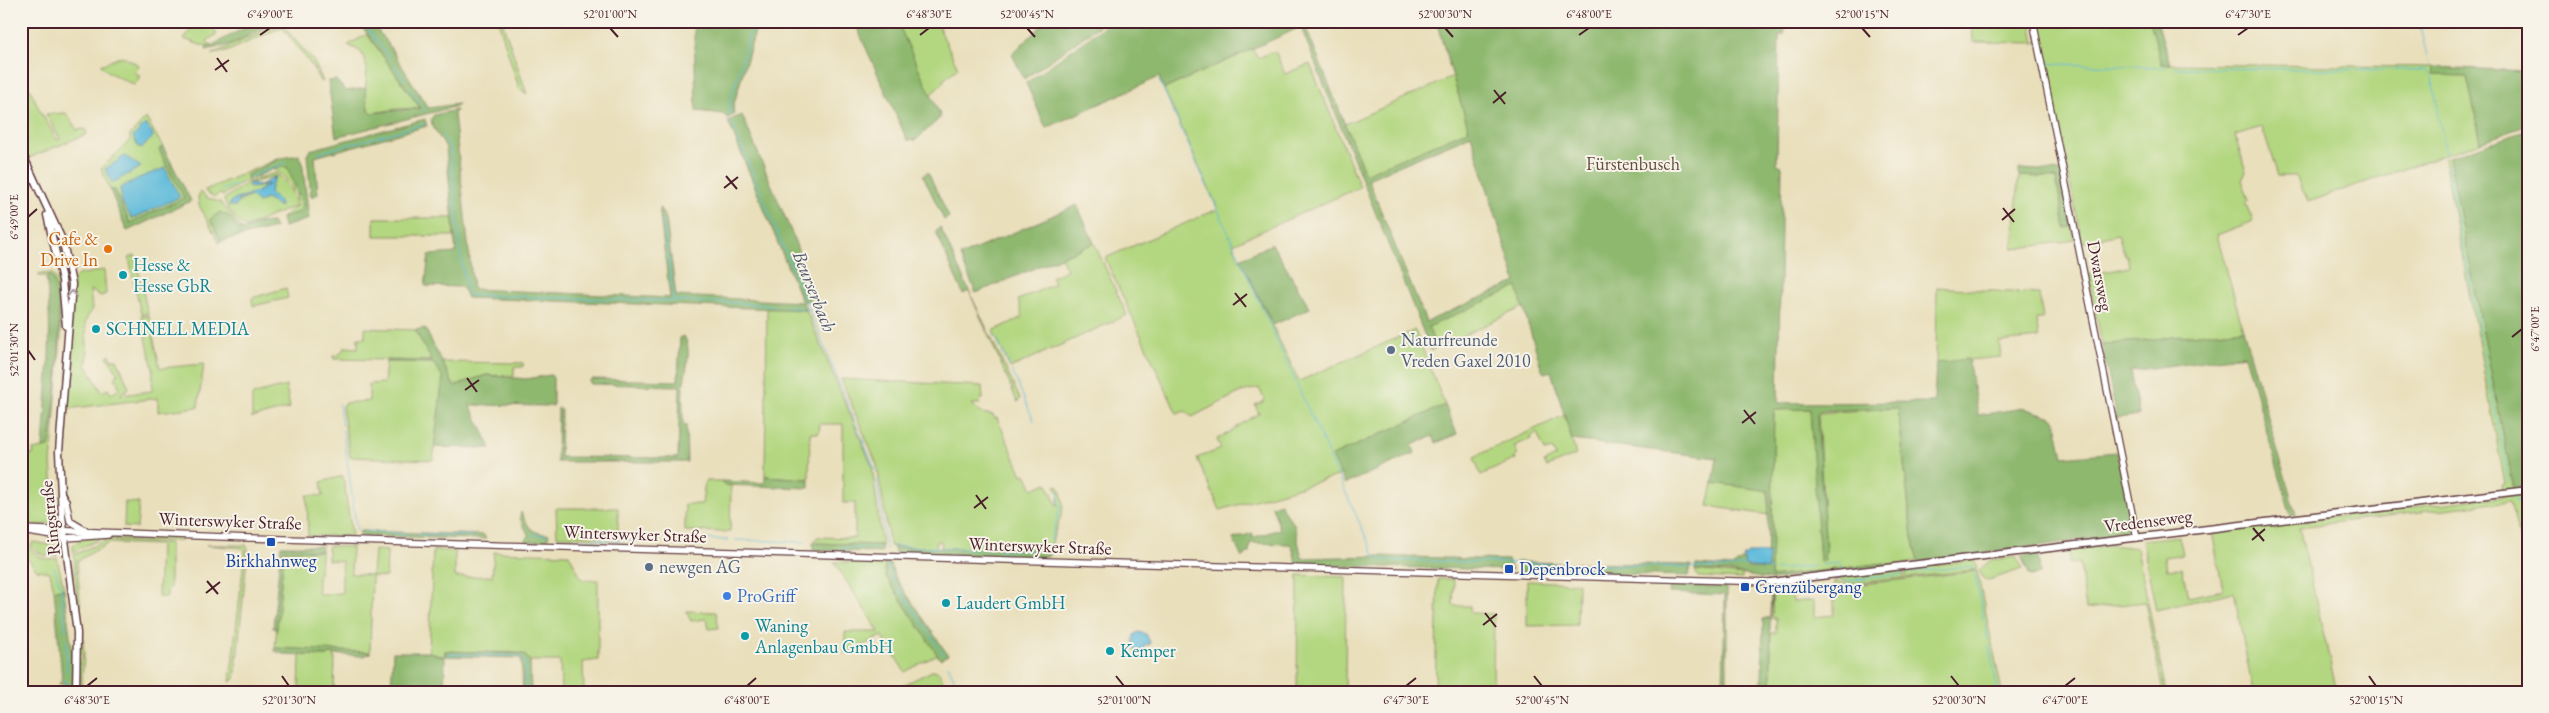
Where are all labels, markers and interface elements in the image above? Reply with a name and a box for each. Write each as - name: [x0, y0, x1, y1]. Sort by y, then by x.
- text: 6°49'00"E: [247, 6, 293, 22]
- text: 52°01'00"N: [583, 6, 637, 22]
- text: 6°48'30"E: [906, 6, 952, 22]
- text: 52°00'45"N: [1000, 6, 1054, 22]
- text: 52°00'30"N: [1418, 6, 1472, 22]
- text: 6°48'00"E: [1566, 6, 1612, 22]
- text: 52°00'15"N: [1835, 6, 1889, 22]
- text: 6°47'30"E: [2225, 6, 2271, 22]
- park label: Fürstenbusch: [1586, 152, 1680, 175]
- text: 6°49'00"E: [6, 194, 22, 240]
- place label: Cafe & Drive In: [40, 227, 98, 271]
- street label: Dwarsweg: [2082, 239, 2119, 313]
- marker: Cafe & Drive In: [102, 243, 114, 255]
- water label: Beurserbach: [787, 246, 842, 336]
- place label: Hesse & Hesse GbR: [133, 253, 212, 297]
- marker: Hesse & Hesse GbR: [117, 269, 129, 281]
- one-way arrow: [67, 289, 77, 297]
- text: 6°47'00"E: [2527, 306, 2543, 352]
- place label: SCHNELL MEDIA: [106, 317, 250, 340]
- text: 52°01'30"N: [6, 323, 22, 377]
- marker: SCHNELL MEDIA: [90, 323, 102, 335]
- place label: Naturfreunde Vreden Gaxel 2010: [1401, 328, 1531, 372]
- marker: Naturfreunde Vreden Gaxel 2010: [1385, 344, 1397, 356]
- street label: Ringstraße: [34, 479, 65, 557]
- street label: Vredenseweg: [2103, 504, 2193, 537]
- street label: Winterswyker Straße: [158, 507, 302, 534]
- street label: Winterswyker Straße: [563, 520, 707, 547]
- street label: Winterswyker Straße: [968, 532, 1112, 559]
- marker: Birkhahnweg: [265, 536, 277, 548]
- place label: Birkhahnweg: [226, 549, 317, 572]
- place label: newgen AG: [659, 555, 741, 578]
- place label: Depenbrock: [1519, 557, 1606, 580]
- marker: newgen AG: [643, 561, 655, 573]
- marker: Depenbrock: [1503, 563, 1515, 575]
- place label: Grenzübergang: [1755, 575, 1862, 598]
- marker: Grenzübergang: [1739, 581, 1751, 593]
- place label: ProGriff: [737, 584, 798, 607]
- marker: ProGriff: [721, 590, 733, 602]
- place label: Laudert GmbH: [956, 591, 1066, 614]
- marker: Laudert GmbH: [940, 597, 952, 609]
- place label: Waning Anlagenbau GmbH: [754, 614, 893, 658]
- marker: Waning Anlagenbau GmbH: [739, 630, 751, 642]
- place label: Kemper: [1120, 639, 1176, 662]
- marker: Kemper: [1104, 645, 1116, 657]
- text: 6°48'30"E: [64, 692, 110, 708]
- text: 52°01'30"N: [262, 692, 316, 708]
- text: 6°48'00"E: [724, 692, 770, 708]
- text: 52°01'00"N: [1097, 692, 1151, 708]
- text: 6°47'30"E: [1383, 692, 1429, 708]
- text: 52°00'45"N: [1515, 692, 1569, 708]
- text: 52°00'30"N: [1932, 692, 1986, 708]
- text: 6°47'00"E: [2042, 692, 2088, 708]
- text: 52°00'15"N: [2349, 692, 2403, 708]

